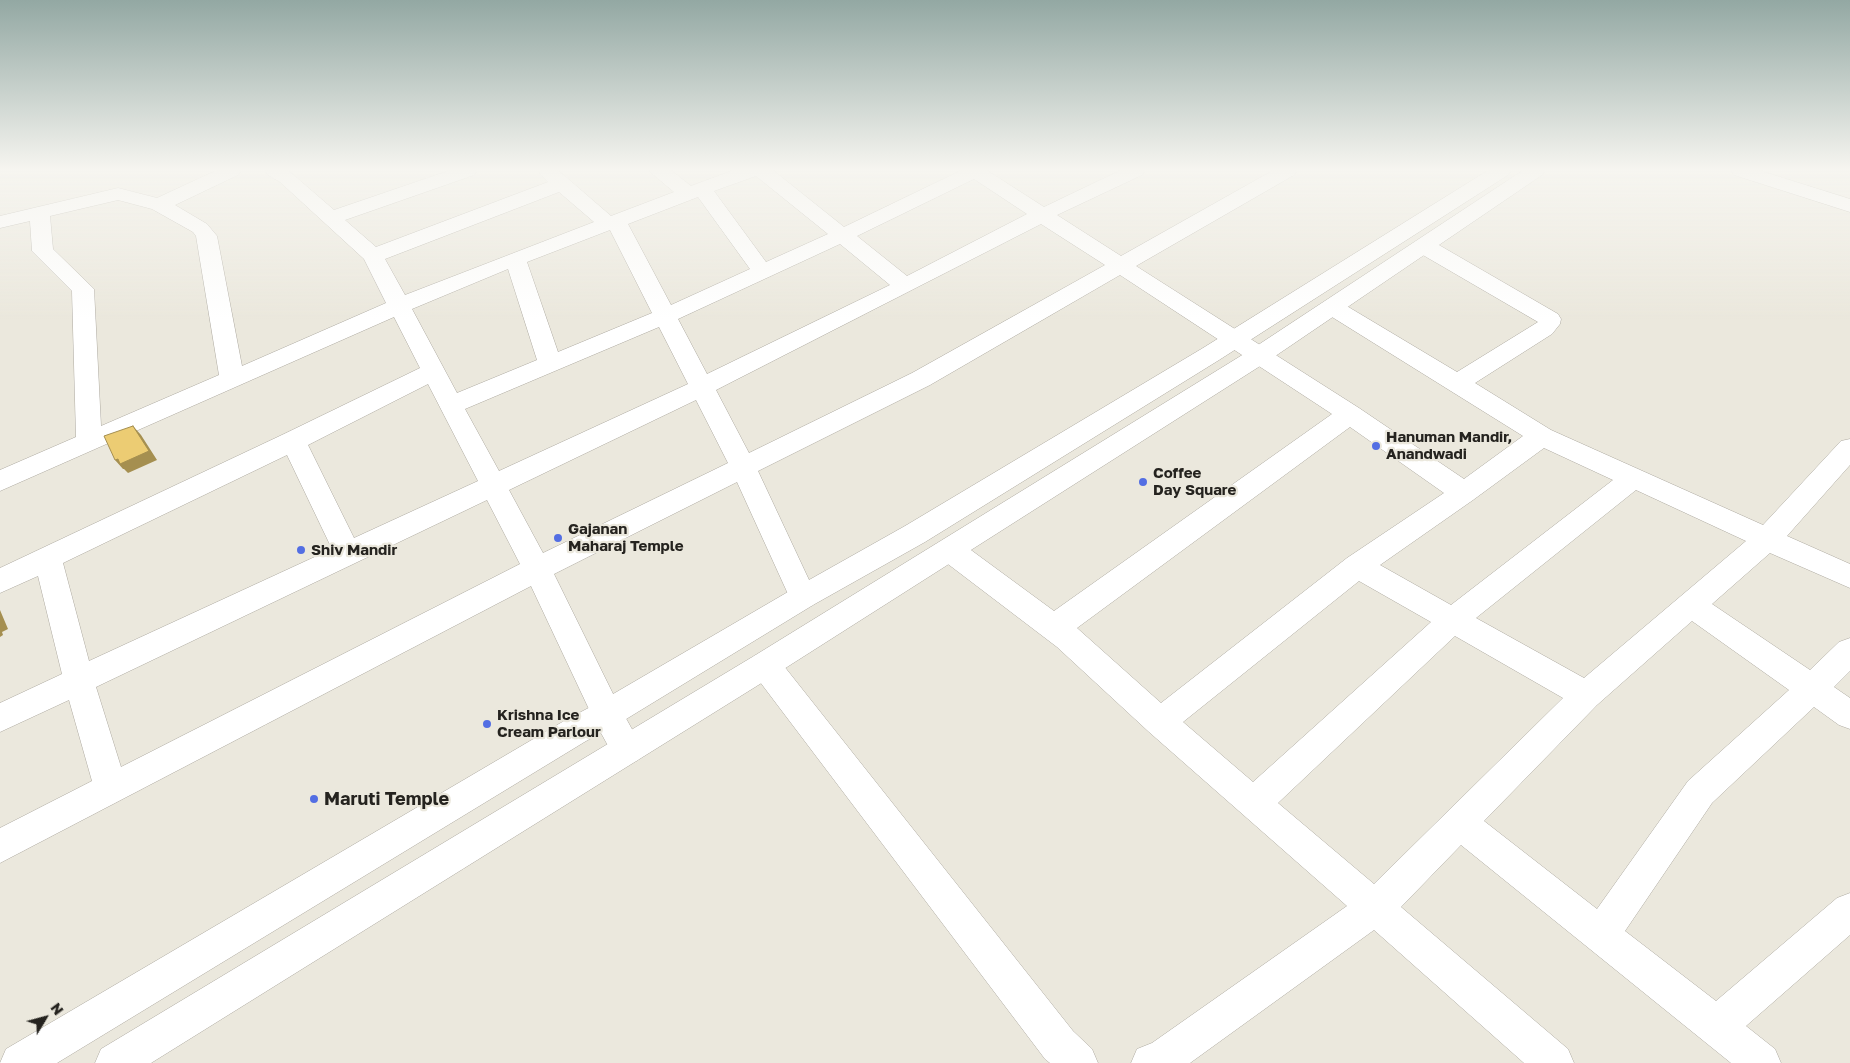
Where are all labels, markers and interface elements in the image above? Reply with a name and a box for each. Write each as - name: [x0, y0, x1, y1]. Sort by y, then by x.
- place label: Hanuman Mandir, Anandwadi: [1386, 428, 1512, 463]
- marker: Hanuman Mandir, Anandwadi: [1370, 440, 1382, 452]
- place label: Coffee Day Square: [1153, 464, 1236, 499]
- marker: Coffee Day Square: [1137, 476, 1149, 488]
- place label: Gajanan Maharaj Temple: [568, 520, 684, 555]
- marker: Gajanan Maharaj Temple: [552, 532, 564, 544]
- place label: Shiv Mandir: [311, 541, 397, 559]
- marker: Shiv Mandir: [295, 544, 307, 556]
- place label: Krishna Ice Cream Parlour: [497, 706, 601, 741]
- marker: Krishna Ice Cream Parlour: [481, 718, 493, 730]
- place label: Maruti Temple: [324, 788, 449, 810]
- marker: Maruti Temple: [308, 793, 320, 805]
- north arrow: [20, 993, 70, 1043]
- text: N: [47, 999, 67, 1018]

